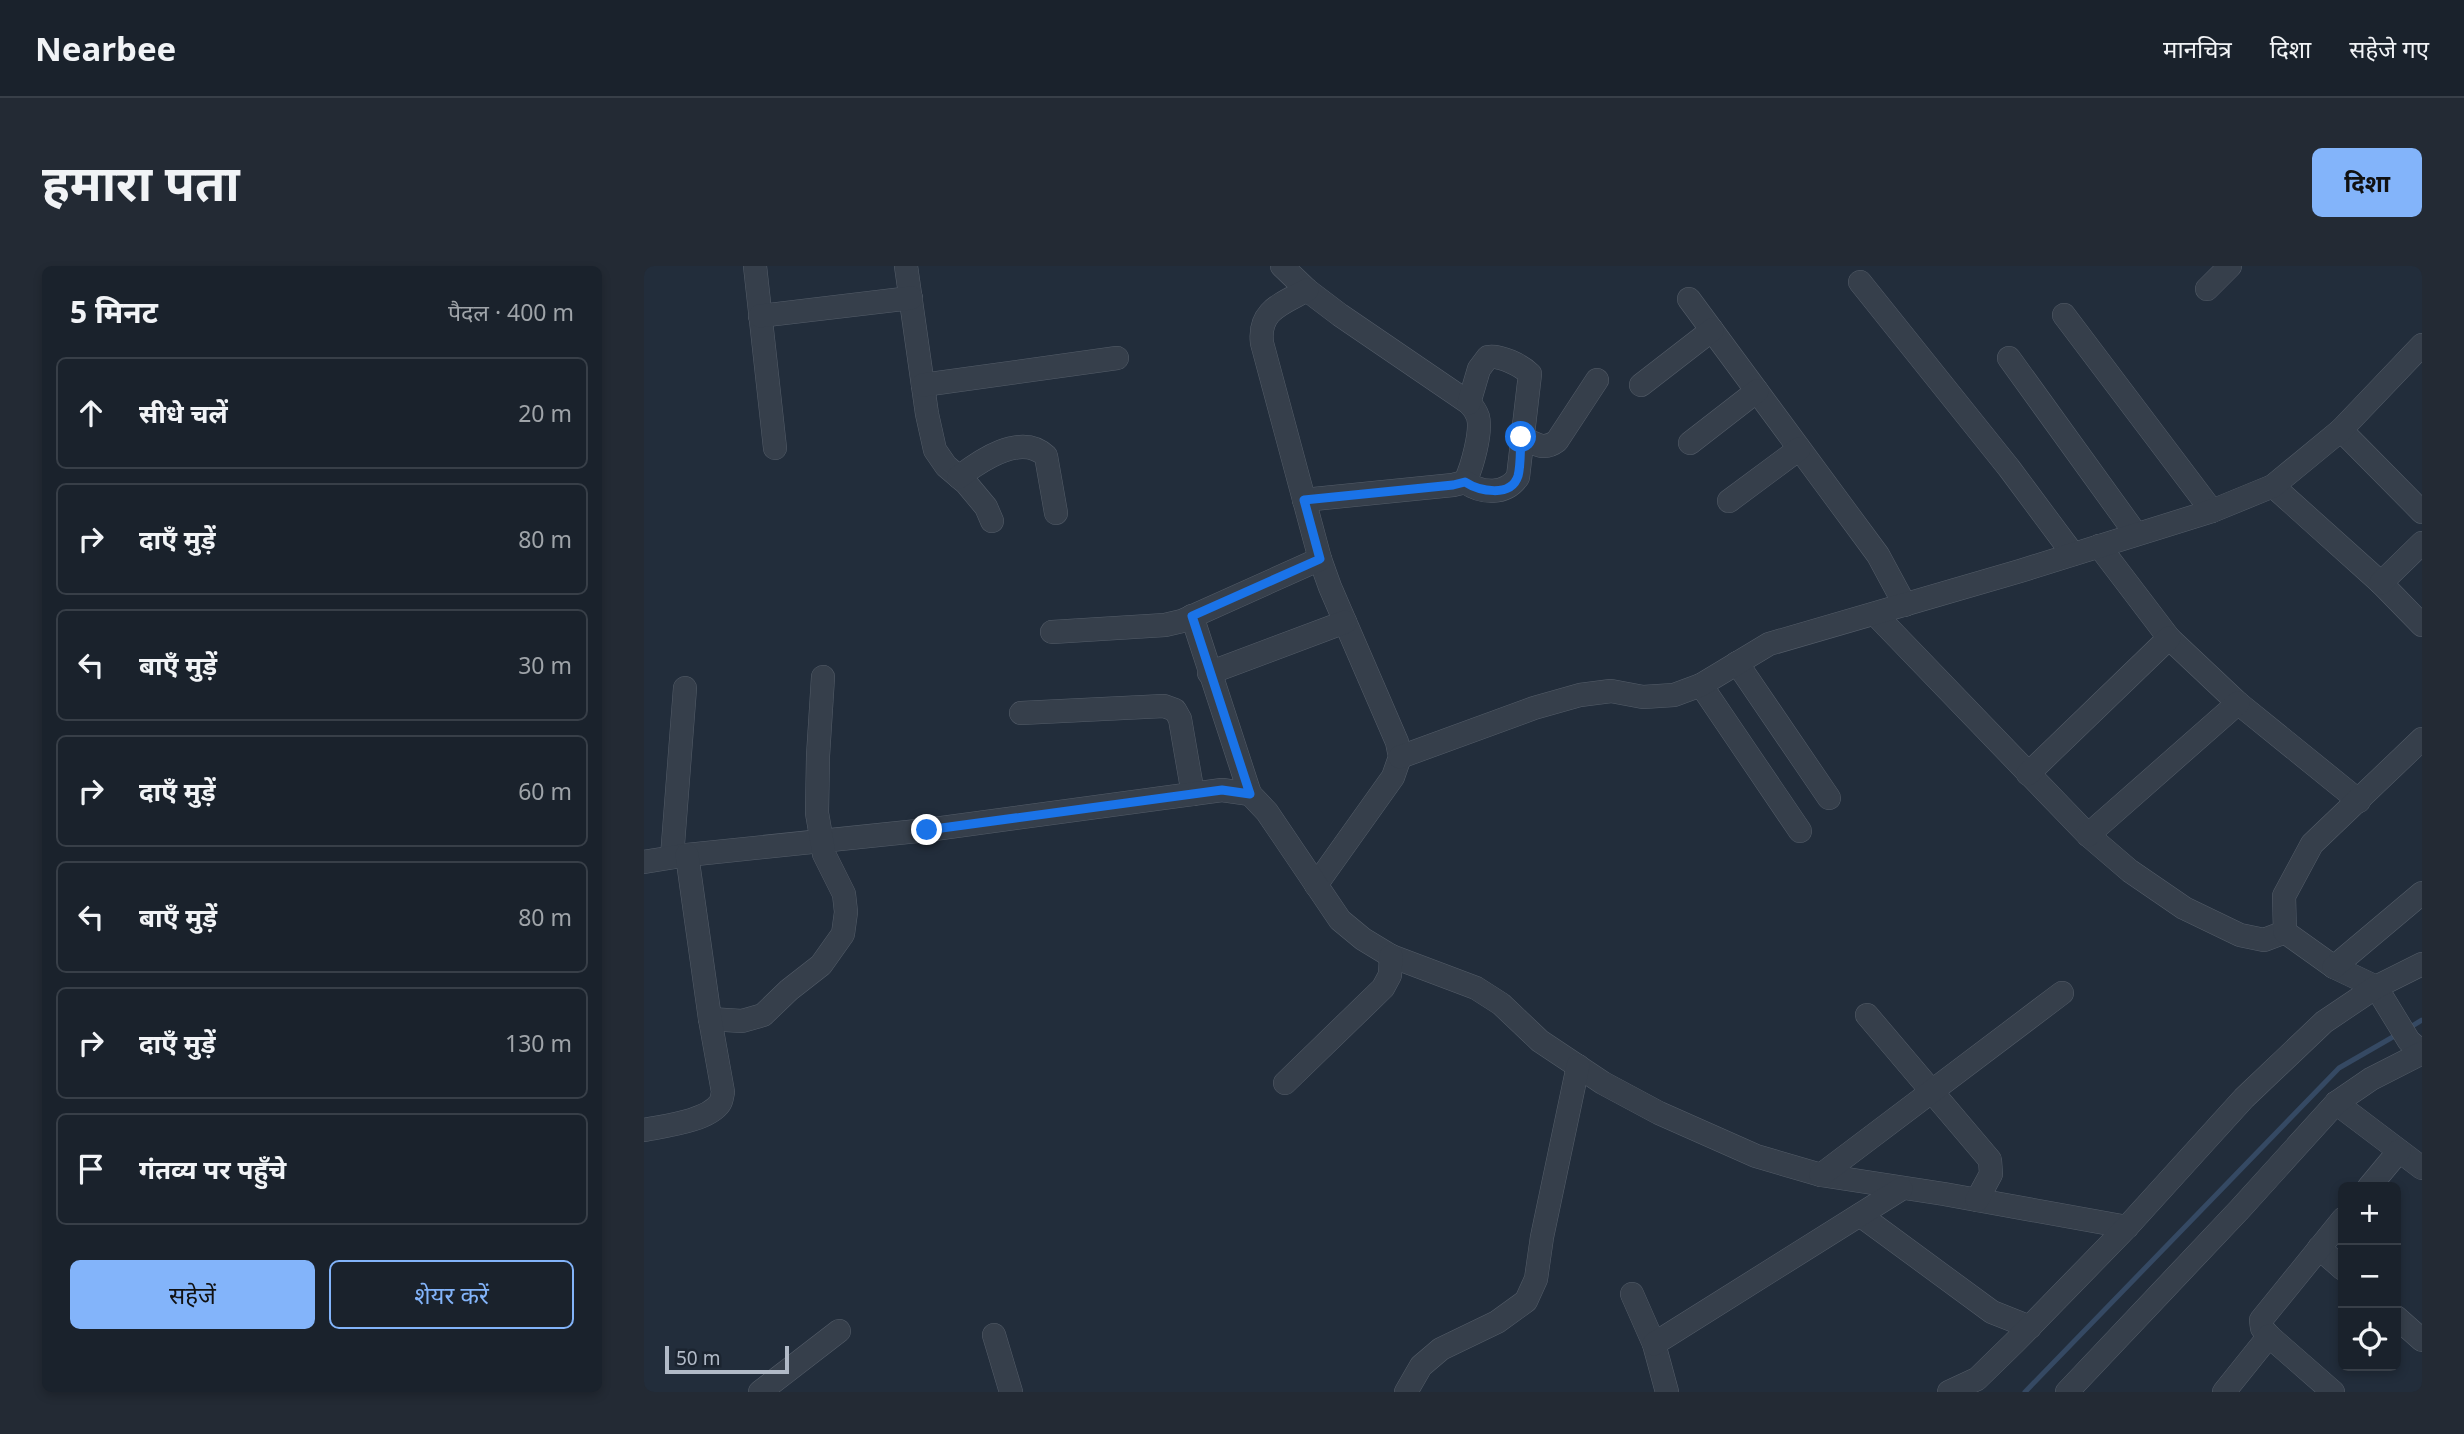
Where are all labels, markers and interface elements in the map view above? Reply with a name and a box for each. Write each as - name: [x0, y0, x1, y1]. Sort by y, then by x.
- text: Nearbee: [35, 26, 176, 71]
- text: मानचित्र: [2163, 32, 2232, 65]
- text: दिशा: [2270, 32, 2311, 65]
- text: सहेजे गए: [2349, 32, 2429, 65]
- button: दिशा: [2312, 148, 2422, 217]
- text: हमारा पता: [42, 149, 240, 215]
- text: 5 मिनट: [70, 291, 158, 332]
- text: पैदल · 400 m: [448, 296, 574, 328]
- icon: ahead: [72, 394, 110, 432]
- text: सीधे चलें: [139, 395, 228, 431]
- text: 20 m: [518, 397, 572, 429]
- route start: [1505, 421, 1536, 452]
- icon: right: [72, 520, 110, 558]
- text: दाएँ मुड़ें: [139, 521, 216, 557]
- text: 80 m: [518, 523, 572, 555]
- icon: left: [72, 646, 110, 684]
- text: बाएँ मुड़ें: [139, 647, 217, 683]
- text: 30 m: [518, 649, 572, 681]
- icon: right: [72, 772, 110, 810]
- text: दाएँ मुड़ें: [139, 773, 216, 809]
- text: 60 m: [518, 775, 572, 807]
- route end: [911, 814, 942, 845]
- icon: left: [72, 898, 110, 936]
- text: बाएँ मुड़ें: [139, 899, 217, 935]
- text: 80 m: [518, 901, 572, 933]
- icon: right: [72, 1024, 110, 1062]
- text: दाएँ मुड़ें: [139, 1025, 216, 1061]
- text: 130 m: [505, 1027, 572, 1059]
- icon: arrive: [72, 1150, 110, 1188]
- text: गंतव्य पर पहुँचे: [139, 1151, 286, 1187]
- map controls: [2338, 1182, 2401, 1371]
- button: +: [2338, 1182, 2401, 1245]
- button: −: [2338, 1245, 2401, 1308]
- button: सहेजें: [70, 1260, 315, 1329]
- button: शेयर करें: [329, 1260, 574, 1329]
- button: locate: [2338, 1308, 2401, 1371]
- scale bar: [665, 1343, 789, 1375]
- text: 50 m: [676, 1345, 720, 1371]

